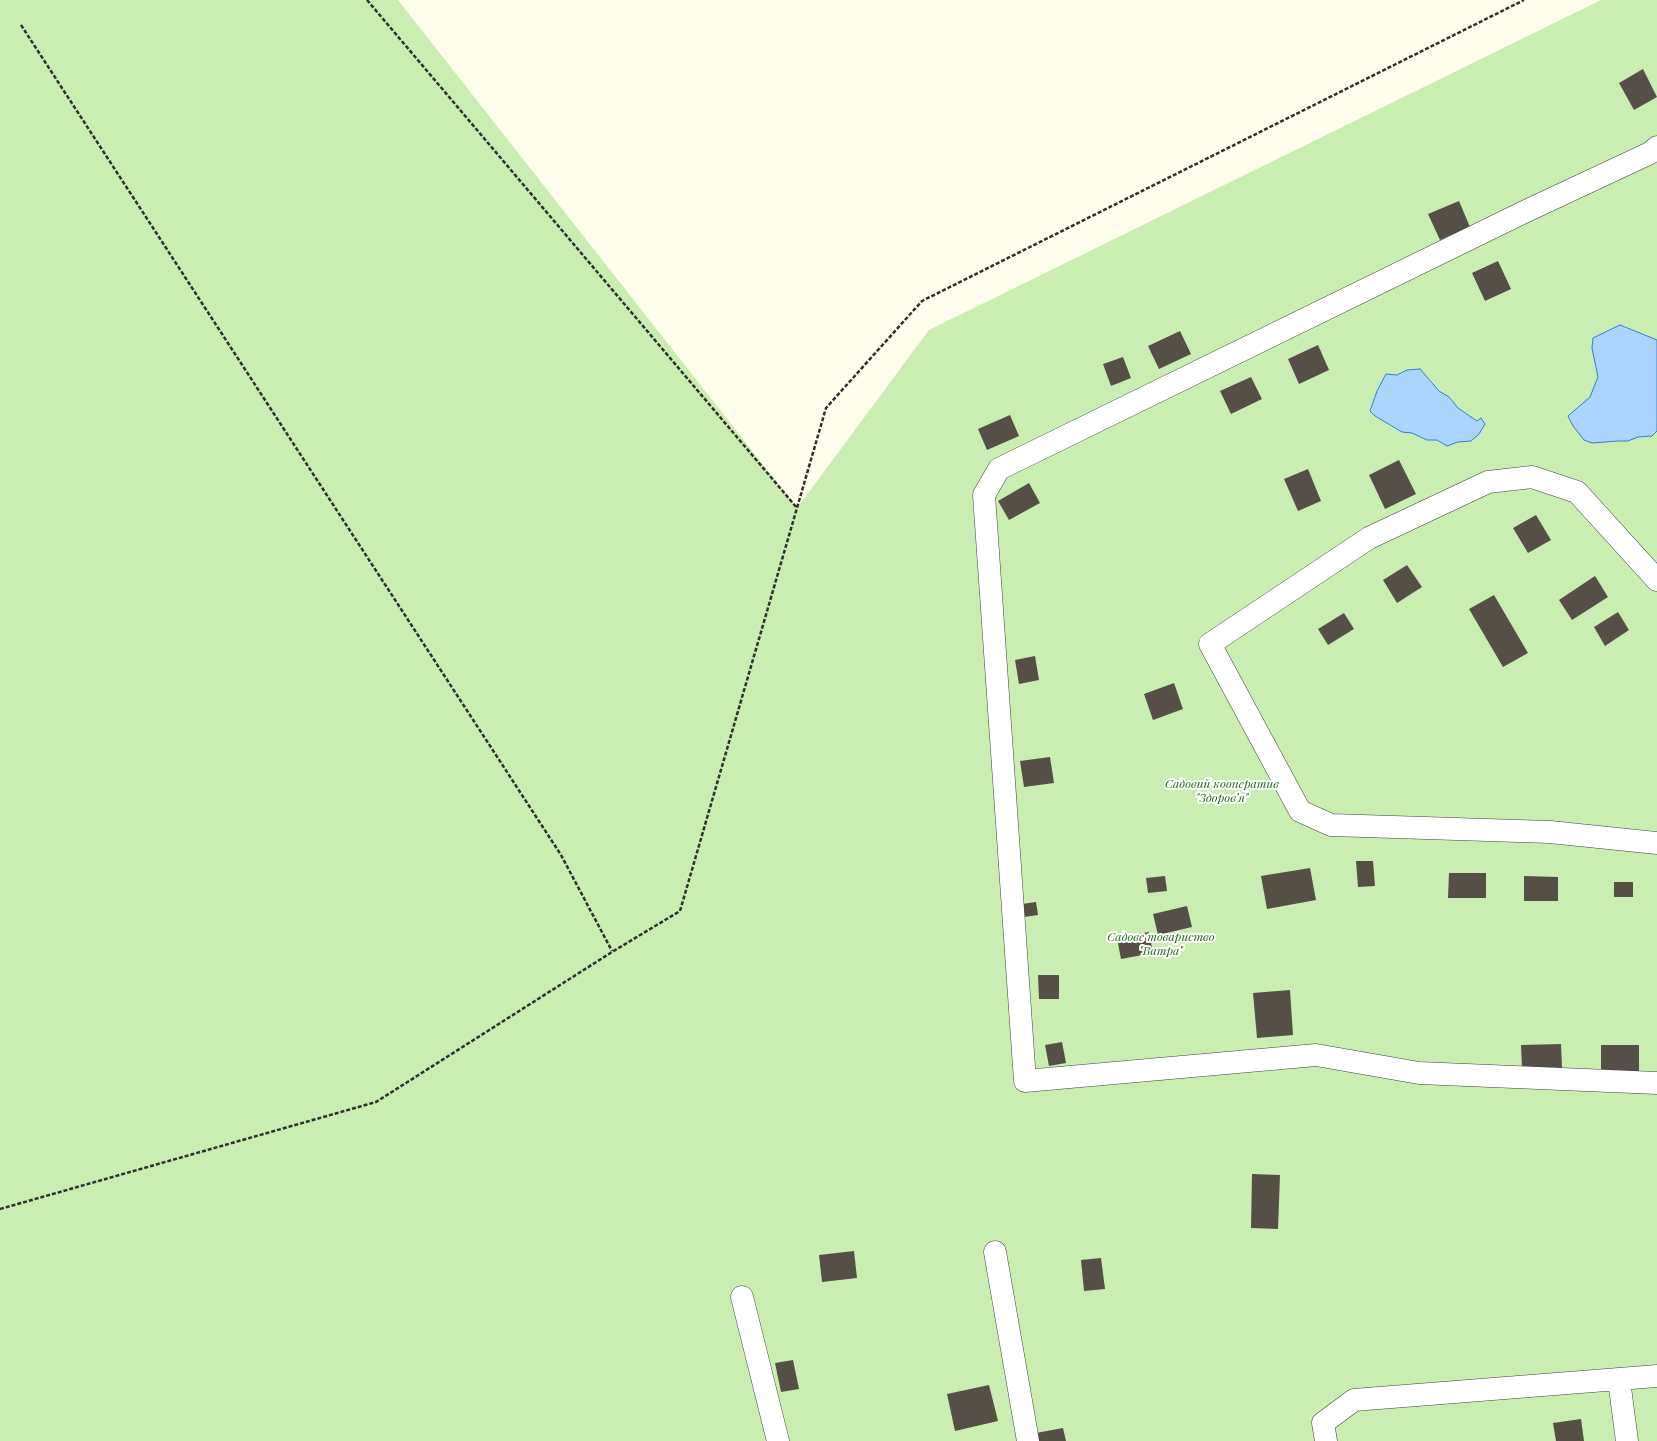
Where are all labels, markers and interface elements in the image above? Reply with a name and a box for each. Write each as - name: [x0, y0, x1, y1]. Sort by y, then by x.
- park label: Садовий кооператив "Здоров’я": [1165, 777, 1279, 805]
- park label: Садове товариство "Ватра": [1107, 930, 1215, 958]

